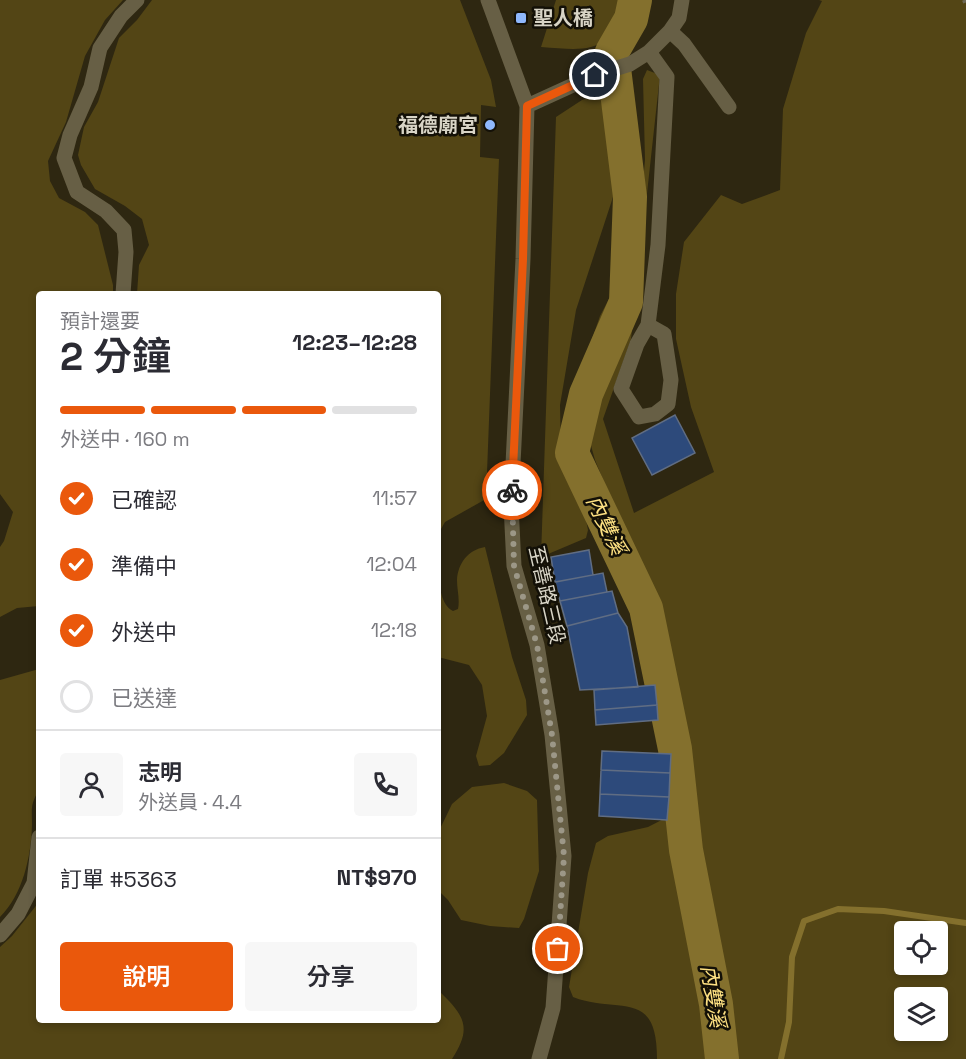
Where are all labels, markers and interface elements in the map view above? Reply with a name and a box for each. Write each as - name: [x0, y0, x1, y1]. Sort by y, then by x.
- place label: 聖人橋: [533, 5, 593, 31]
- marker: 聖人橋: [514, 11, 528, 25]
- pin: [569, 49, 620, 100]
- icon: home: [578, 58, 611, 91]
- place label: 福德廟宮: [398, 112, 478, 138]
- marker: 福德廟宮: [483, 118, 497, 132]
- text: 預計還要: [60, 308, 140, 334]
- text: 12:23–12:28: [292, 328, 417, 356]
- text: 2 分鐘: [60, 332, 171, 381]
- text: 外送中 · 160 m: [60, 426, 190, 452]
- courier: [482, 460, 542, 520]
- icon: bike: [496, 474, 529, 507]
- icon: check: [60, 482, 93, 515]
- text: 11:57: [372, 485, 417, 511]
- text: 已確認: [111, 486, 177, 514]
- water label: 內雙溪: [581, 491, 634, 562]
- street label: 至善路三段: [523, 543, 571, 647]
- icon: check: [60, 548, 93, 581]
- text: 12:04: [366, 551, 417, 577]
- text: 準備中: [111, 552, 177, 580]
- icon: check: [60, 614, 93, 647]
- text: 12:18: [371, 617, 417, 643]
- text: 外送中: [111, 618, 177, 646]
- text: 已送達: [111, 684, 177, 712]
- button: person: [60, 753, 123, 816]
- button: phone: [354, 753, 417, 816]
- text: 志明: [138, 758, 182, 786]
- text: 外送員 · 4.4: [138, 789, 242, 815]
- text: NT$970: [336, 863, 417, 891]
- text: 訂單 #5363: [60, 865, 177, 893]
- map controls: [894, 921, 948, 1041]
- button: locate: [894, 921, 948, 975]
- pin: [532, 923, 583, 974]
- icon: bag: [541, 932, 574, 965]
- button: 說明: [60, 942, 233, 1011]
- button: 分享: [245, 942, 417, 1011]
- water label: 內雙溪: [695, 963, 732, 1032]
- button: layers: [894, 987, 948, 1041]

